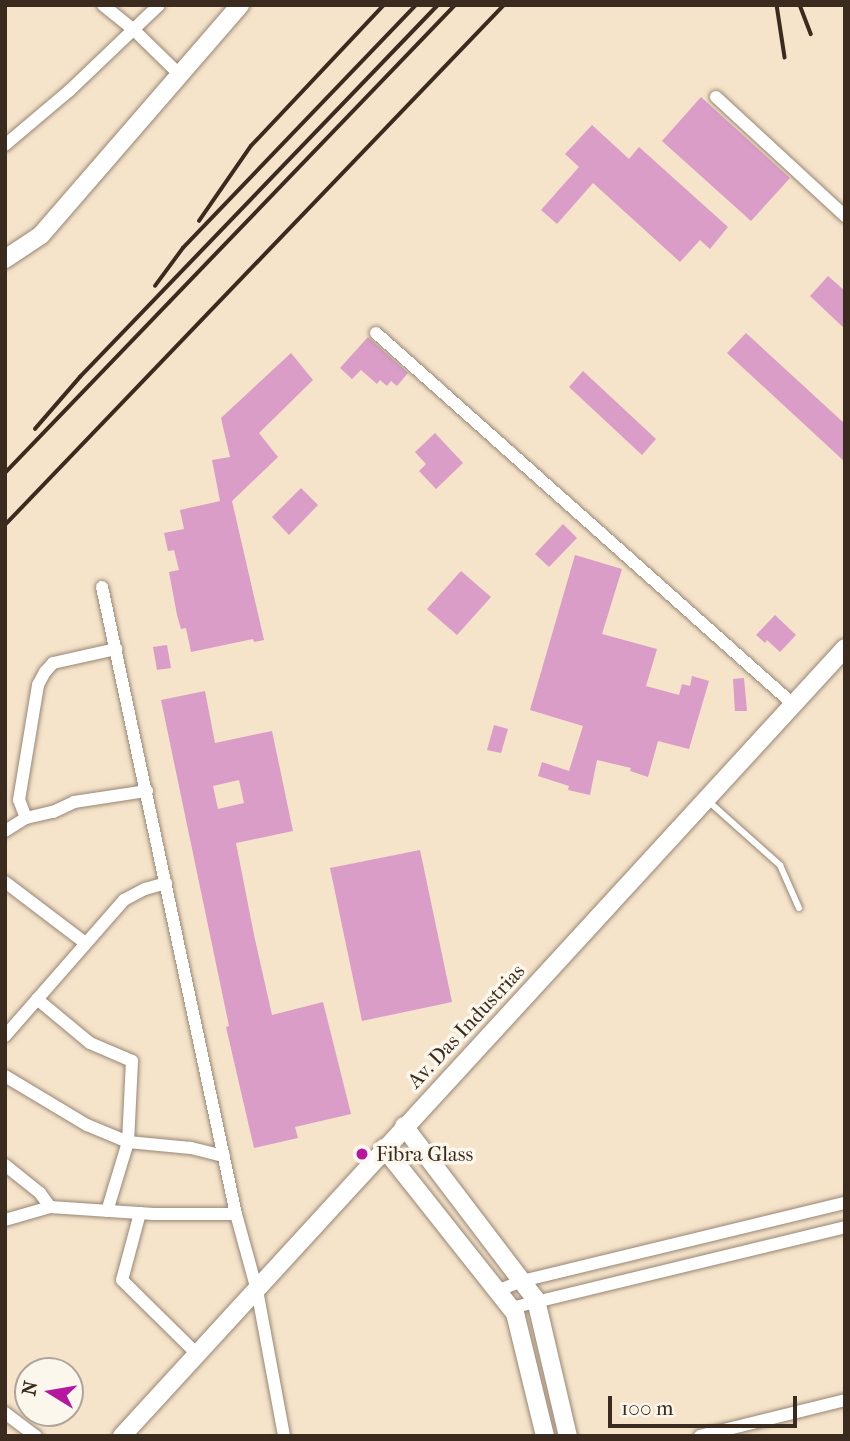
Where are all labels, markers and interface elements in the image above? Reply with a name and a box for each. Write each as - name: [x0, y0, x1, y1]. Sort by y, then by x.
- street label: Av. Das Industrias: [402, 959, 530, 1093]
- place label: Fibra Glass: [376, 1141, 473, 1167]
- marker: Fibra Glass: [354, 1146, 370, 1162]
- north arrow: [14, 1357, 84, 1427]
- text: N: [18, 1379, 43, 1398]
- scale bar: [612, 1382, 801, 1426]
- text: 100 m: [621, 1396, 674, 1420]

